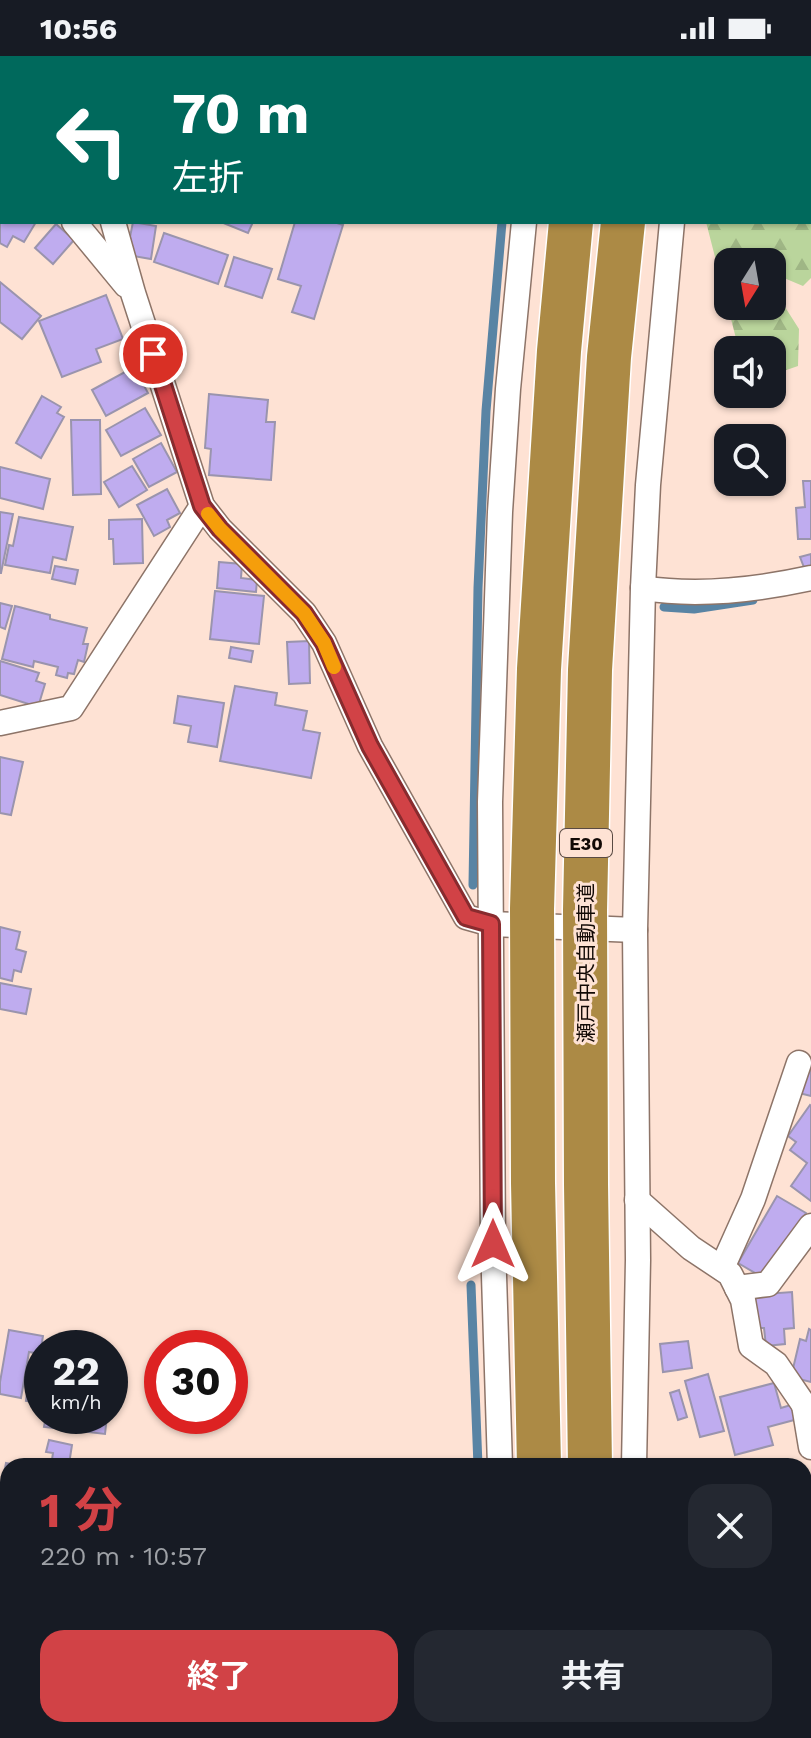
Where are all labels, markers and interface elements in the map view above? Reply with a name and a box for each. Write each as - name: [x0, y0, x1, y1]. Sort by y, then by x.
- text: 10:56: [40, 11, 117, 46]
- text: 70 m: [172, 81, 309, 147]
- icon: left: [40, 88, 144, 192]
- text: 左折: [172, 157, 244, 199]
- north arrow: [714, 248, 786, 320]
- map controls: [714, 248, 786, 496]
- pin: [119, 320, 187, 388]
- icon: arrive: [131, 332, 175, 376]
- button: sound: [714, 336, 786, 408]
- button: search: [714, 424, 786, 496]
- road number: E30: [560, 829, 612, 857]
- street label: 瀬戸中央自動車道: [574, 883, 598, 1043]
- position arrow: [451, 1202, 535, 1286]
- speed limit sign: 30: [144, 1330, 248, 1434]
- text: 22: [52, 1348, 100, 1395]
- text: km/h: [50, 1390, 102, 1414]
- text: 1 分: [40, 1482, 122, 1539]
- button: close: [688, 1484, 772, 1568]
- text: 220 m · 10:57: [40, 1541, 207, 1571]
- button: 終了: [40, 1630, 398, 1722]
- button: 共有: [414, 1630, 772, 1722]

